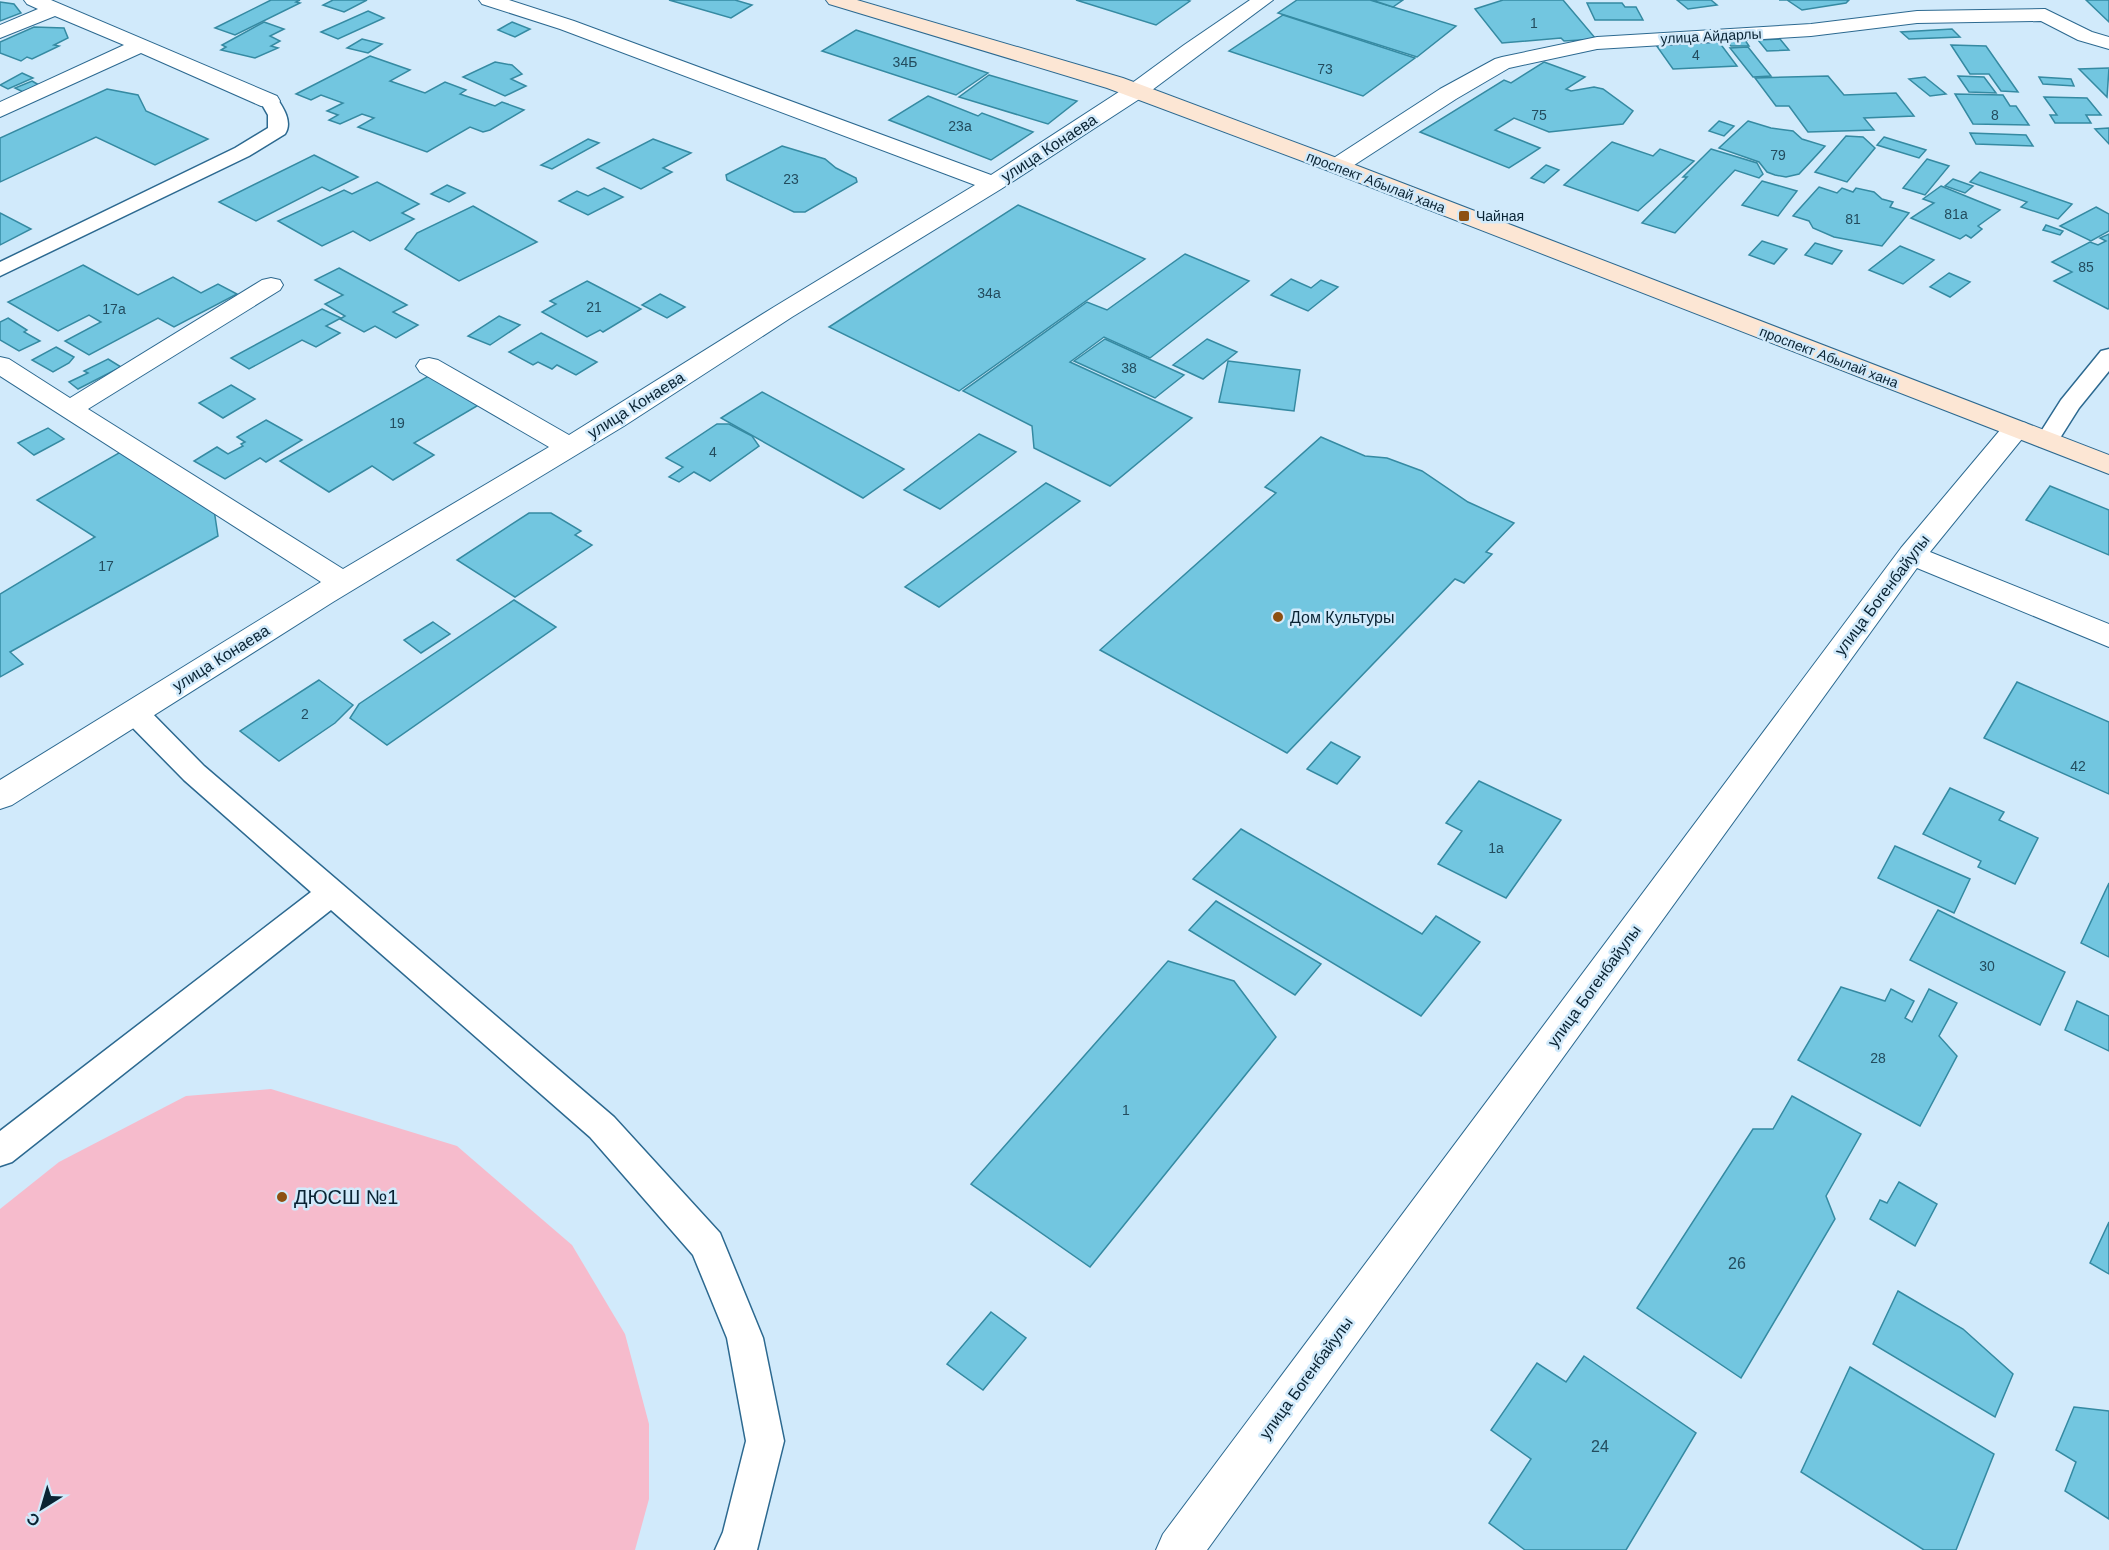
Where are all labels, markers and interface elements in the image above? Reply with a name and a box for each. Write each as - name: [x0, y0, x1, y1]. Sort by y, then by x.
- house number: 1: [1530, 15, 1538, 31]
- street label: улица Айдарлы: [1660, 25, 1762, 47]
- house number: 4: [1692, 47, 1700, 63]
- house number: 34Б: [893, 54, 917, 70]
- house number: 73: [1317, 61, 1333, 77]
- house number: 75: [1531, 107, 1547, 123]
- house number: 8: [1991, 107, 1999, 123]
- street label: улица Конаева: [998, 111, 1100, 185]
- house number: 23а: [948, 118, 972, 134]
- house number: 79: [1770, 147, 1786, 163]
- street label: проспект Абылай хана: [1304, 148, 1448, 216]
- house number: 23: [783, 171, 799, 187]
- house number: 81а: [1944, 206, 1968, 222]
- place label: Чайная: [1476, 208, 1524, 224]
- marker: Чайная: [1457, 209, 1471, 223]
- house number: 81: [1845, 211, 1861, 227]
- house number: 85: [2078, 259, 2094, 275]
- house number: 34а: [977, 285, 1001, 301]
- house number: 21: [586, 299, 602, 315]
- house number: 17а: [102, 301, 126, 317]
- street label: проспект Абылай хана: [1757, 323, 1901, 391]
- house number: 38: [1121, 360, 1137, 376]
- street label: улица Конаева: [585, 368, 687, 441]
- house number: 19: [389, 415, 405, 431]
- house number: 4: [709, 444, 717, 460]
- street label: улица Богенбайулы: [1831, 532, 1933, 658]
- house number: 17: [98, 558, 114, 574]
- place label: Дом Культуры: [1290, 609, 1394, 626]
- marker: Дом Культуры: [1271, 610, 1285, 624]
- street label: улица Конаева: [170, 621, 272, 694]
- house number: 2: [301, 706, 309, 722]
- house number: 42: [2070, 758, 2086, 774]
- house number: 1а: [1488, 840, 1504, 856]
- street label: улица Богенбайулы: [1544, 922, 1644, 1050]
- house number: 30: [1979, 958, 1995, 974]
- house number: 28: [1870, 1050, 1886, 1066]
- house number: 1: [1122, 1102, 1130, 1118]
- place label: ДЮСШ №1: [294, 1186, 398, 1208]
- marker: ДЮСШ №1: [275, 1190, 289, 1204]
- house number: 26: [1728, 1255, 1746, 1272]
- street label: улица Богенбайулы: [1256, 1314, 1356, 1442]
- house number: 24: [1591, 1438, 1609, 1455]
- north arrow: [12, 1478, 72, 1538]
- text: С: [23, 1509, 43, 1530]

